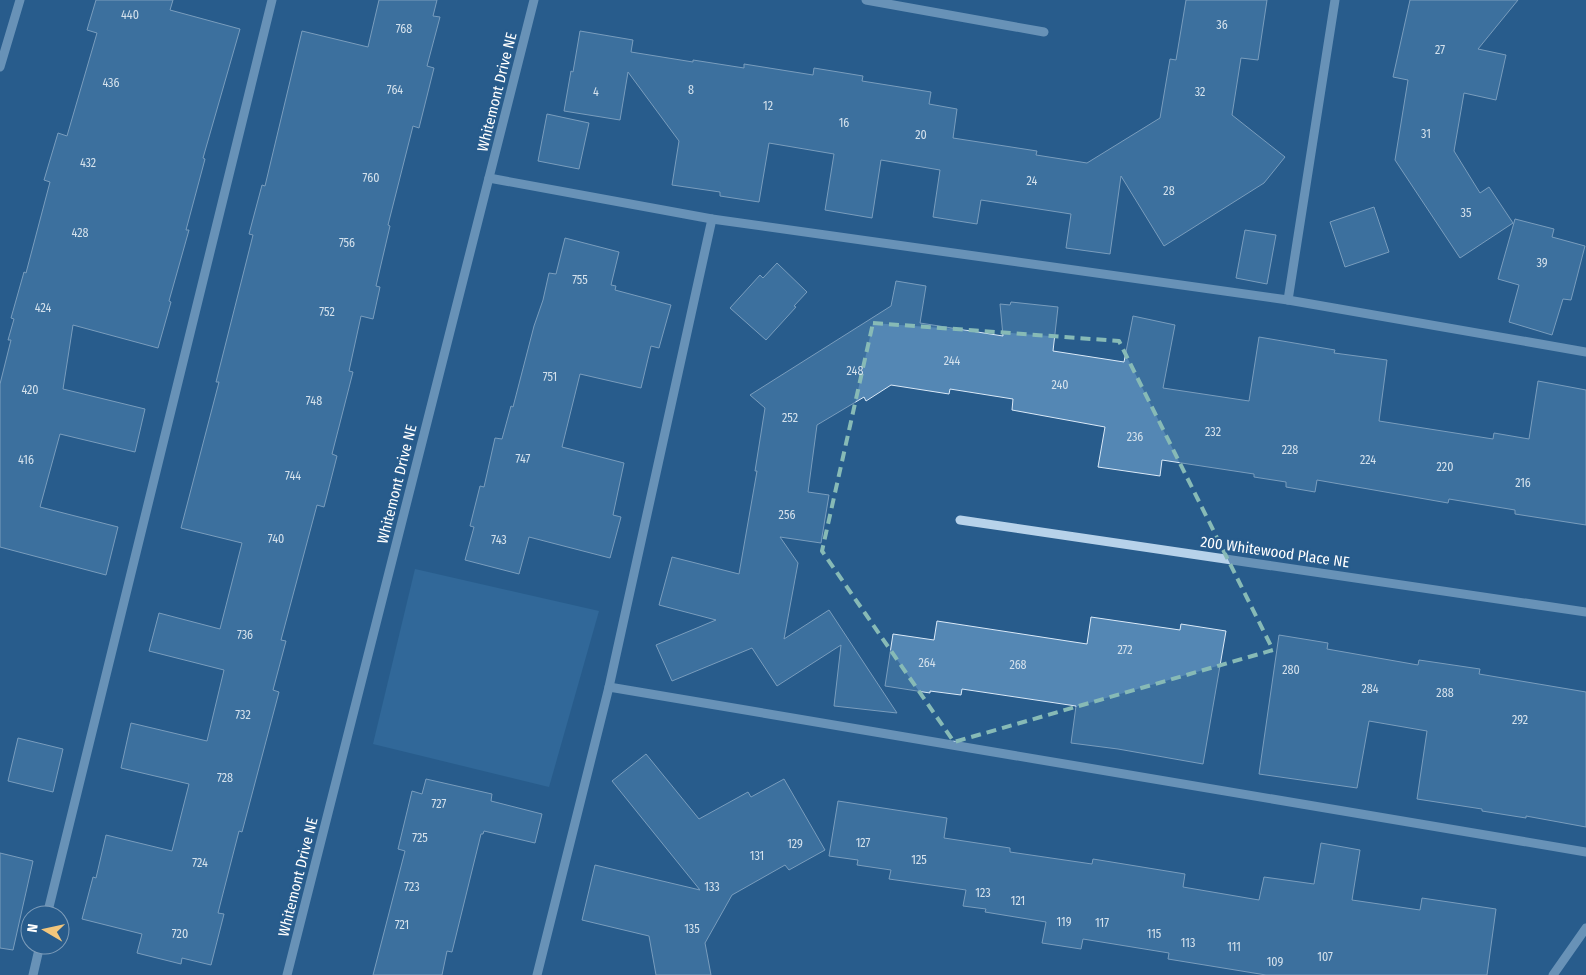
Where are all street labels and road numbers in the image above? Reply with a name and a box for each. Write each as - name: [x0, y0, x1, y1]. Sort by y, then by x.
- street label: Whitemont Drive NE: [473, 31, 521, 153]
- street label: Whitemont Drive NE: [373, 423, 421, 545]
- street label: 200 Whitewood Place NE: [1199, 533, 1351, 571]
- street label: Whitemont Drive NE: [274, 816, 322, 938]

